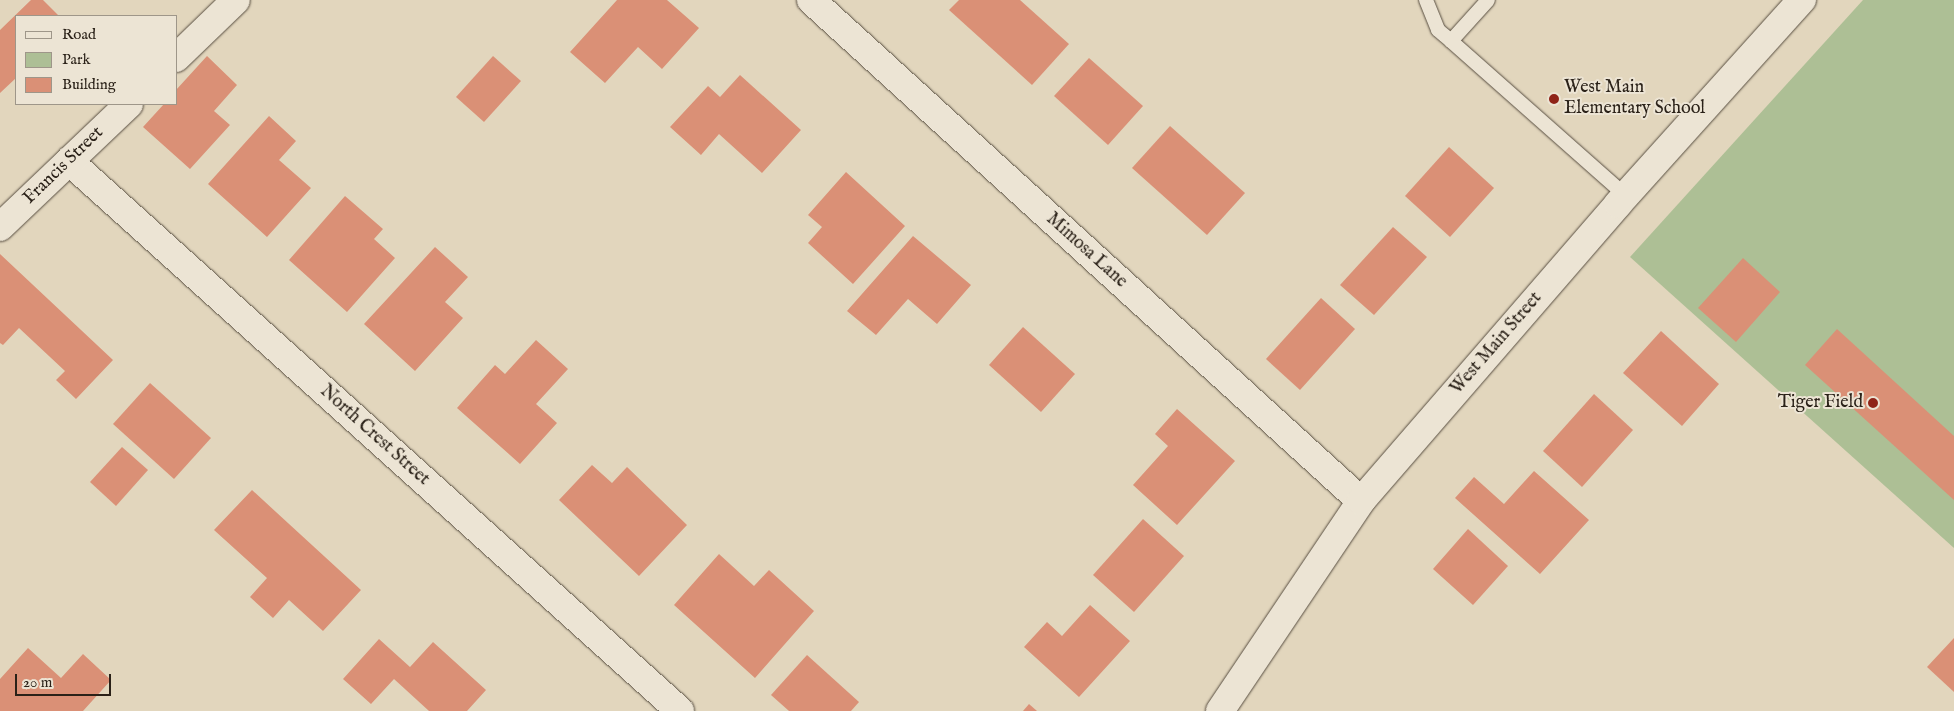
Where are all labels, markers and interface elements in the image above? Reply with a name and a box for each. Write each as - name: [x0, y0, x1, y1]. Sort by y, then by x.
- legend: [15, 15, 178, 105]
- text: Road: [62, 25, 96, 44]
- text: Park: [62, 50, 91, 69]
- text: Building: [62, 75, 116, 94]
- place label: West Main Elementary School: [1564, 78, 1705, 120]
- marker: West Main Elementary School: [1548, 93, 1560, 105]
- street label: Francis Street: [20, 123, 108, 209]
- street label: Mimosa Lane: [1041, 209, 1131, 293]
- street label: West Main Street: [1447, 288, 1547, 400]
- street label: North Crest Street: [315, 381, 433, 491]
- place label: Tiger Field: [1778, 392, 1863, 414]
- marker: Tiger Field: [1867, 397, 1879, 409]
- scale bar: [18, 664, 114, 696]
- text: 20 m: [23, 673, 52, 692]

